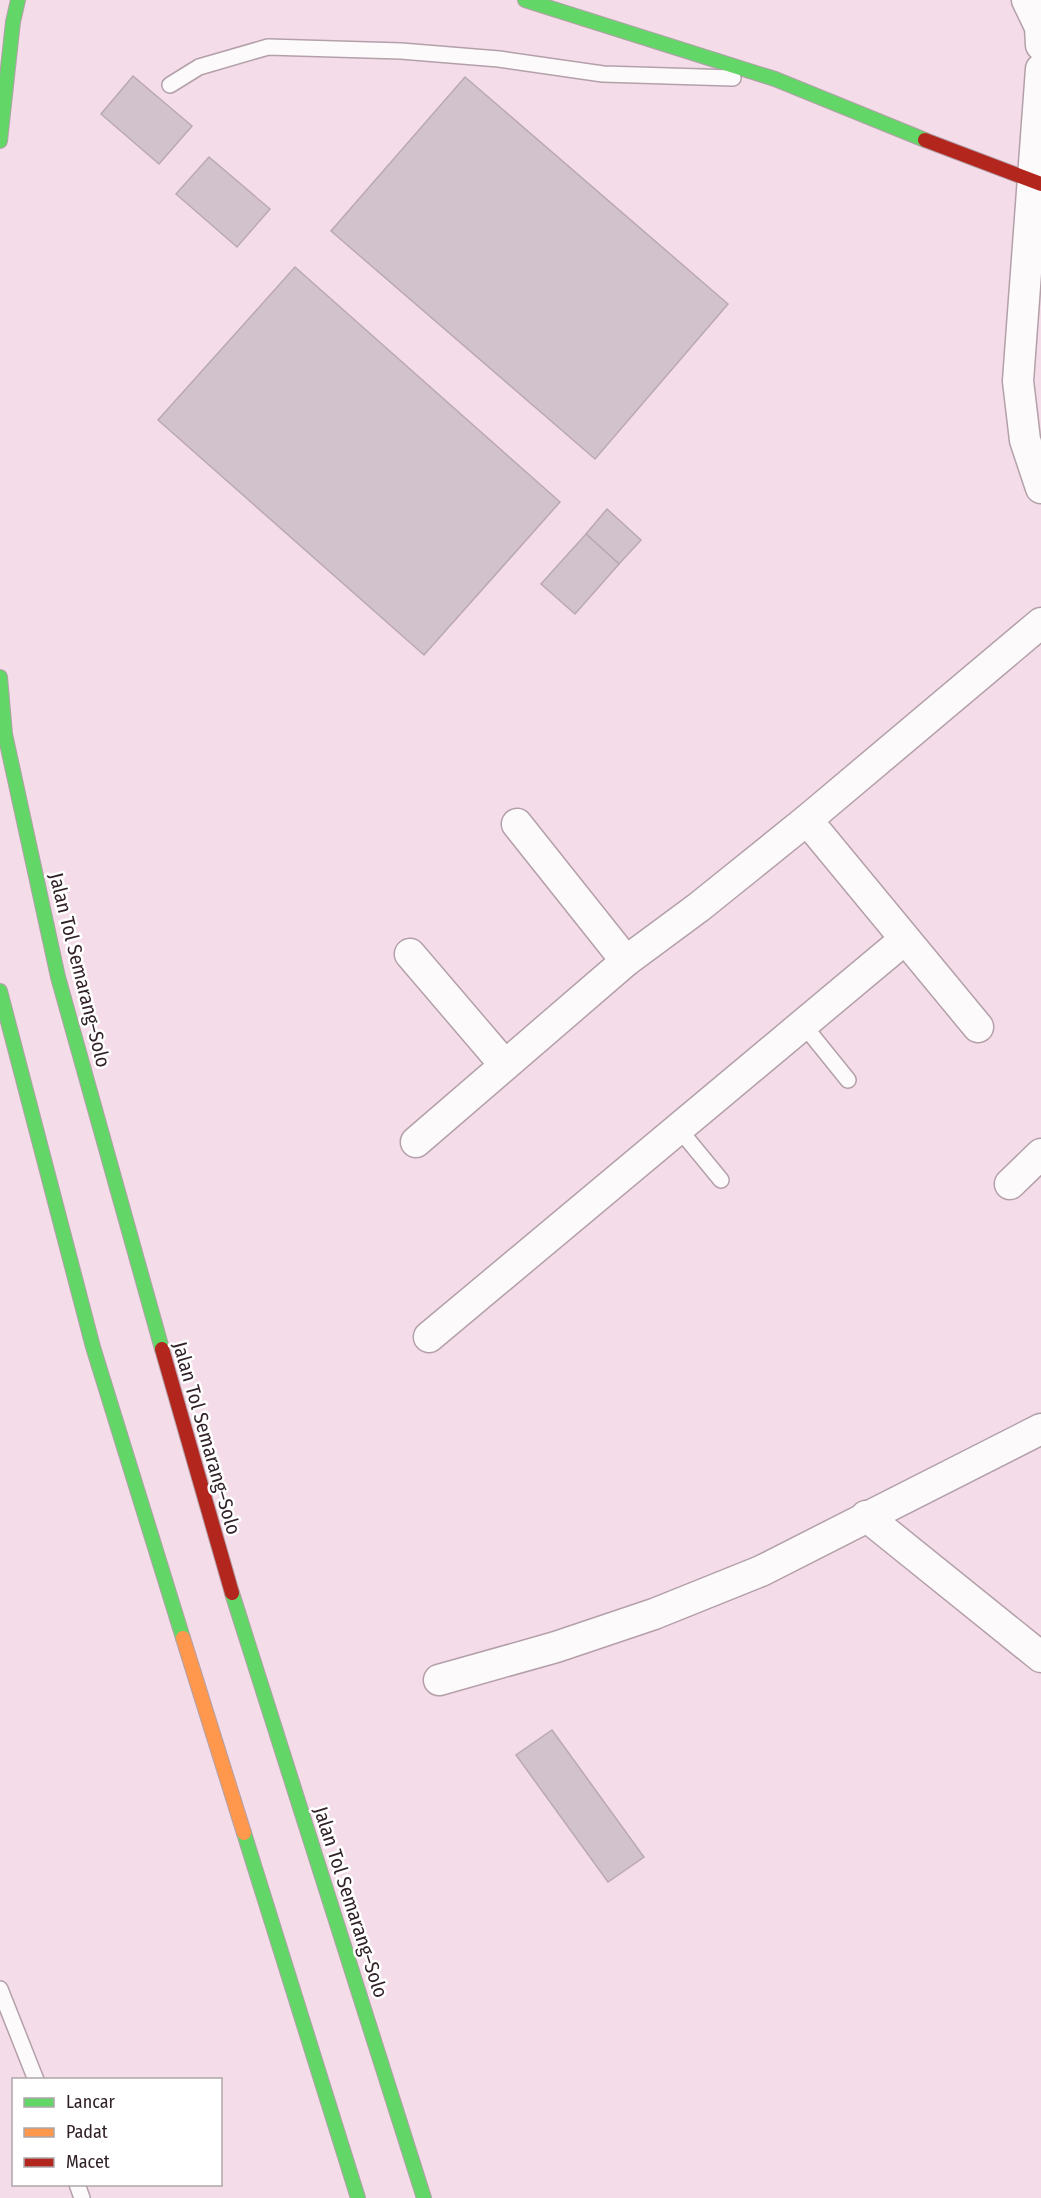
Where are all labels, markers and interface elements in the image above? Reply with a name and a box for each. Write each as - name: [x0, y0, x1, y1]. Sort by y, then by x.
- street label: Jalan Tol Semarang–Solo: [44, 870, 116, 1070]
- street label: Jalan Tol Semarang–Solo: [168, 1339, 246, 1537]
- street label: Jalan Tol Semarang–Solo: [309, 1803, 393, 2001]
- legend: [12, 2078, 222, 2186]
- text: Lancar: [66, 2091, 115, 2113]
- text: Padat: [66, 2121, 108, 2143]
- text: Macet: [66, 2151, 110, 2173]

